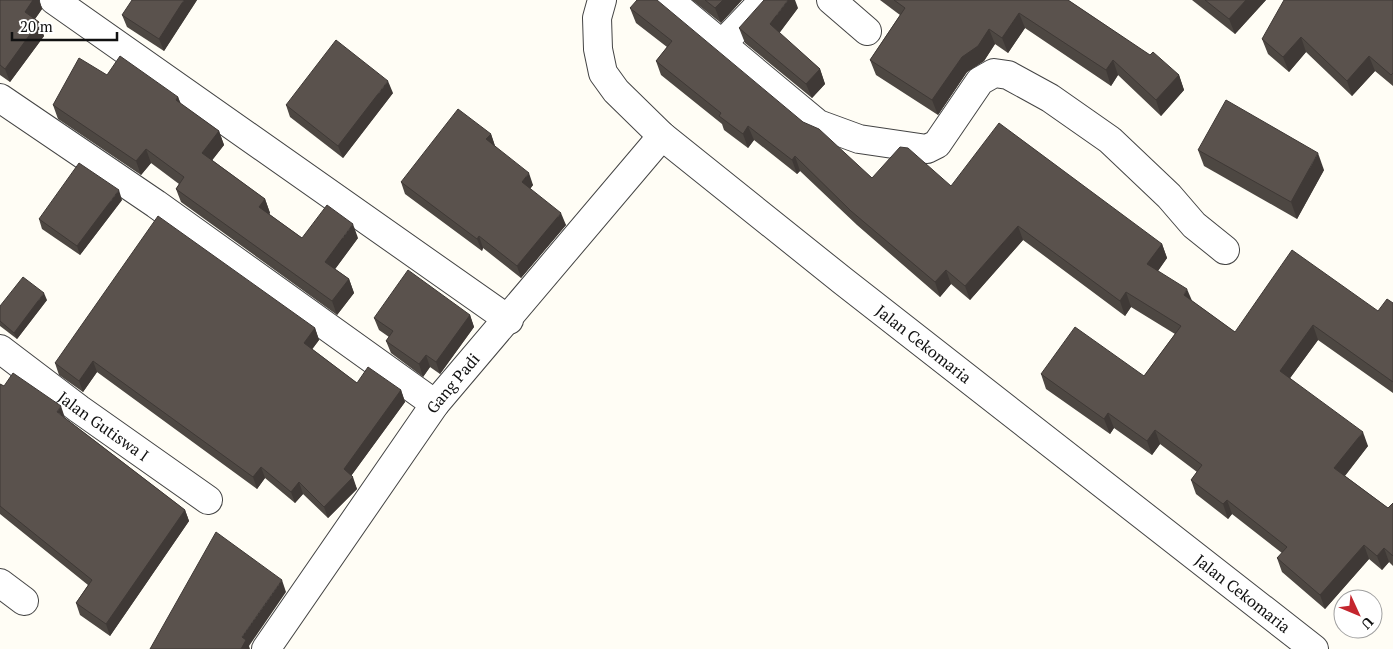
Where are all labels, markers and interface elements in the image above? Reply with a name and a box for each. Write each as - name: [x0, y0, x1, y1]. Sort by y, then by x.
- scale bar: [12, 10, 118, 42]
- text: 20 m: [20, 16, 53, 36]
- street label: Jalan Cekomaria: [871, 300, 976, 388]
- street label: Gang Padi: [421, 348, 485, 417]
- street label: Jalan Gutiswa I: [53, 386, 153, 466]
- street label: Jalan Cekomaria: [1190, 549, 1295, 638]
- north arrow: [1333, 589, 1383, 639]
- text: U: [1357, 613, 1378, 634]

